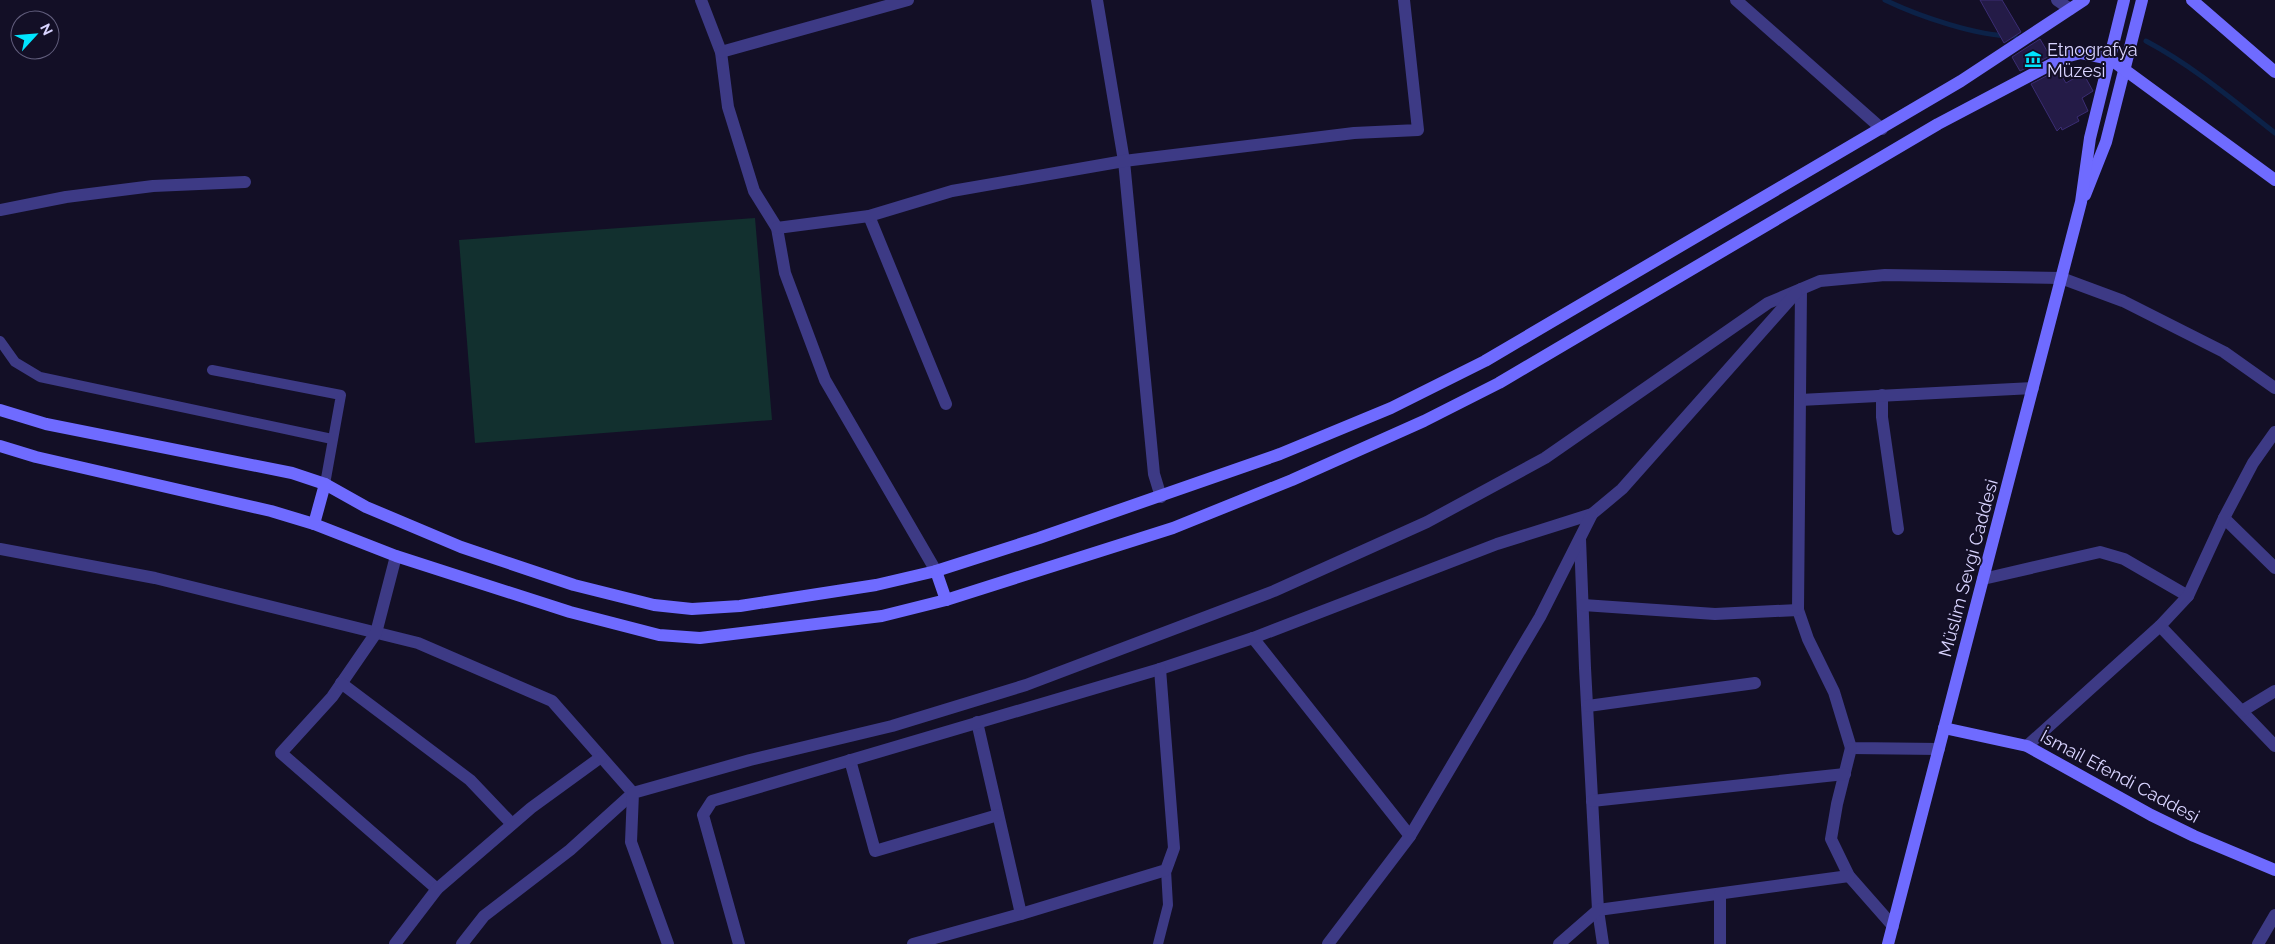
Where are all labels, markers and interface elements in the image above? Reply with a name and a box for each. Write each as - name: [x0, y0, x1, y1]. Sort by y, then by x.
- north arrow: [10, 10, 60, 60]
- text: N: [37, 21, 56, 38]
- place label: Etnografya Müzesi: [2047, 39, 2137, 81]
- museum icon: Etnografya Müzesi: [2023, 49, 2043, 69]
- street label: Müslim Sevgi Caddesi: [1934, 477, 2002, 659]
- street label: İsmail Efendi Caddesi: [2037, 725, 2203, 827]

